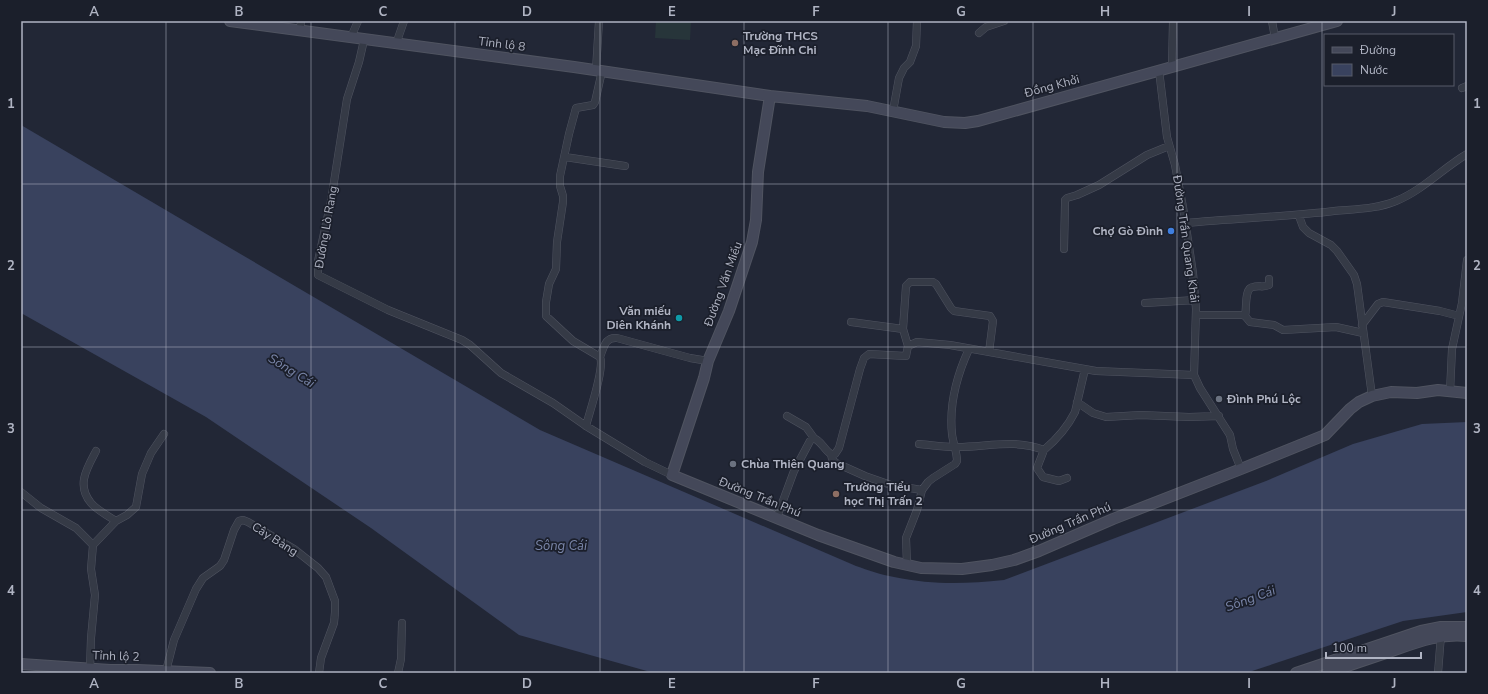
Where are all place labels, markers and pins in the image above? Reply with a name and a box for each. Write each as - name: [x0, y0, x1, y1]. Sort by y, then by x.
- place label: Trường THCS Mạc Đĩnh Chi: [743, 28, 818, 58]
- marker: Trường THCS Mạc Đĩnh Chi: [730, 38, 740, 48]
- place label: Chợ Gò Đình: [1092, 223, 1163, 239]
- marker: Chợ Gò Đình: [1166, 226, 1176, 236]
- place label: Văn miếu Diên Khánh: [606, 303, 671, 333]
- marker: Văn miếu Diên Khánh: [674, 313, 684, 323]
- place label: Đình Phú Lộc: [1226, 391, 1301, 407]
- marker: Đình Phú Lộc: [1214, 394, 1224, 404]
- place label: Chùa Thiên Quang: [741, 456, 844, 472]
- marker: Chùa Thiên Quang: [728, 459, 738, 469]
- place label: Trường Tiểu học Thị Trấn 2: [844, 479, 923, 509]
- marker: Trường Tiểu học Thị Trấn 2: [831, 489, 841, 499]

